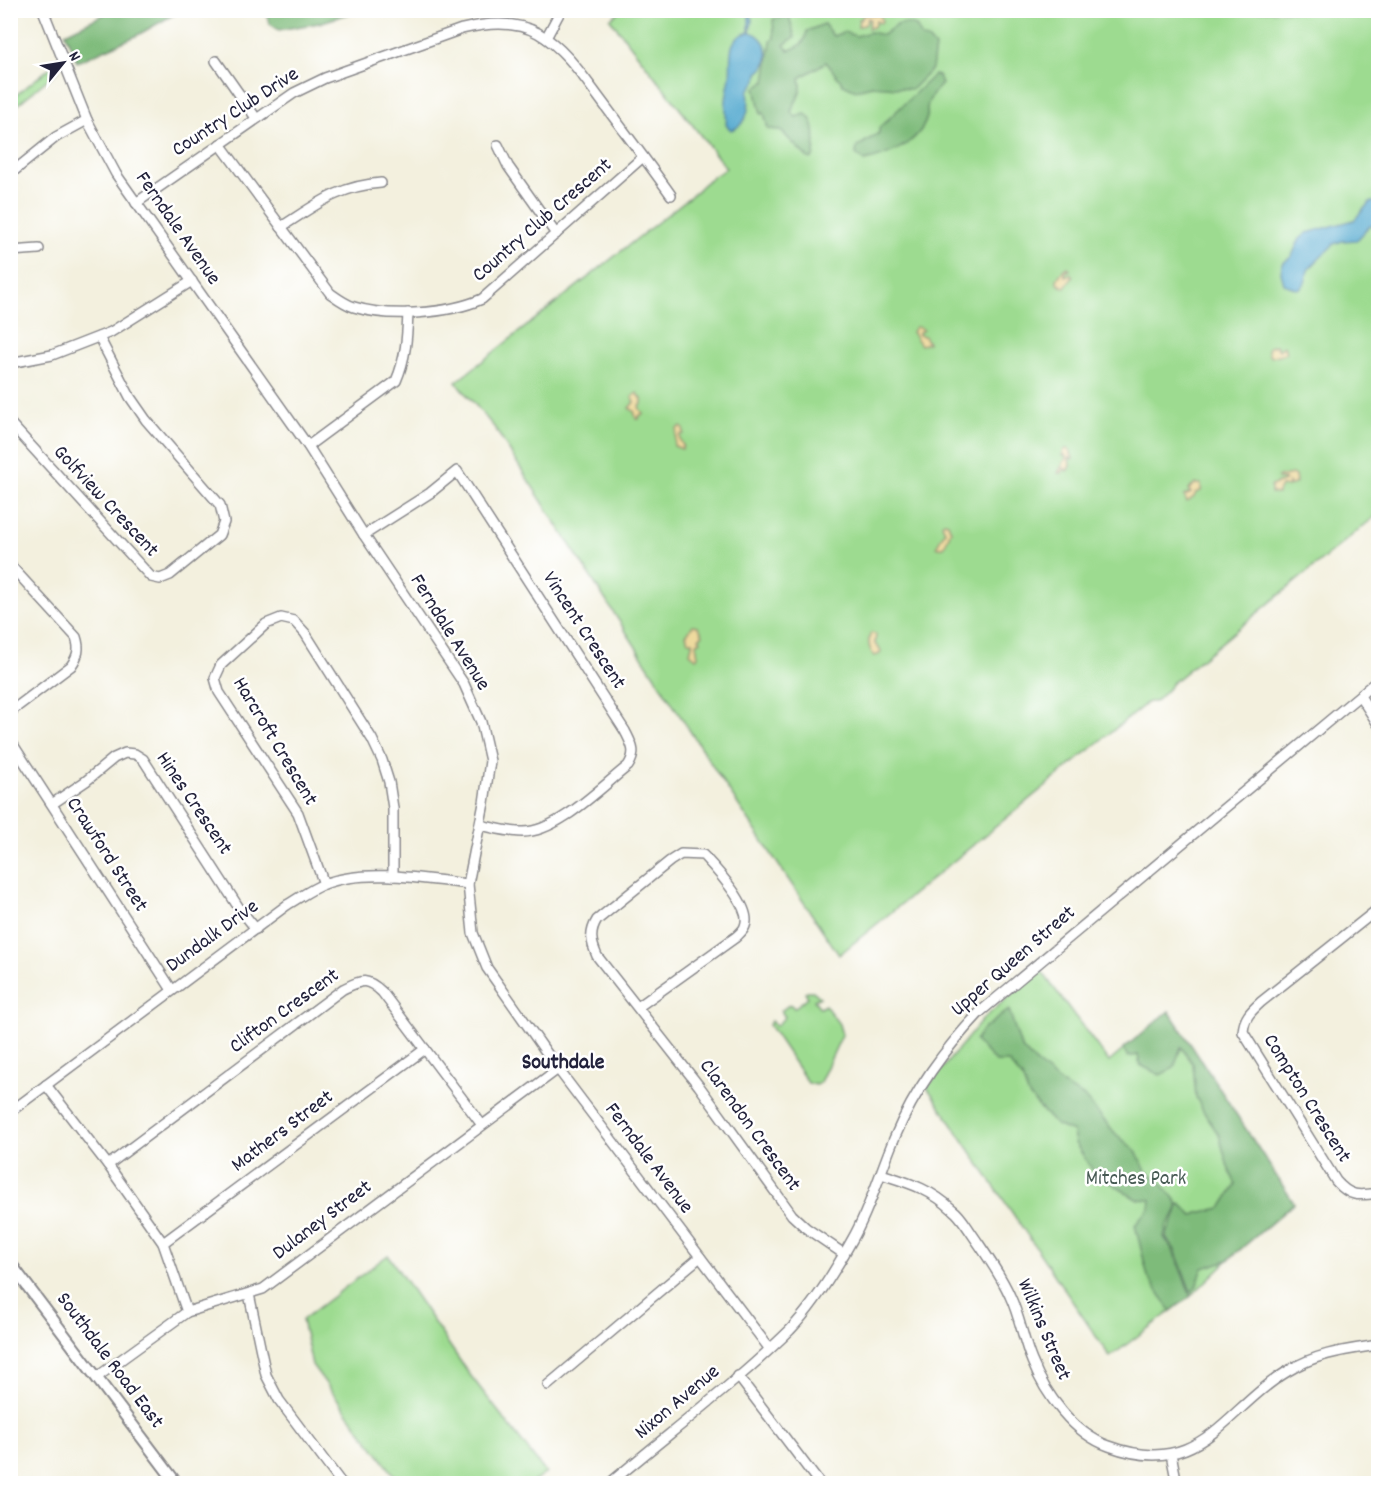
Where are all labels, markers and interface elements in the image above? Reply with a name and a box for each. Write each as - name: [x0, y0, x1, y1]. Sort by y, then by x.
- north arrow: [33, 33, 93, 93]
- text: N: [62, 48, 86, 66]
- street label: Country Club Drive: [167, 61, 305, 165]
- street label: Country Club Crescent: [466, 151, 620, 290]
- street label: Ferndale Avenue: [127, 166, 227, 292]
- street label: Golfview Crescent: [45, 439, 165, 565]
- street label: Vincent Crescent: [534, 566, 632, 696]
- street label: Ferndale Avenue: [401, 569, 497, 697]
- street label: Harcroft Crescent: [224, 672, 324, 812]
- street label: Hines Crescent: [147, 746, 239, 862]
- street label: Crawford Street: [58, 792, 155, 919]
- street label: Dundalk Drive: [160, 893, 266, 981]
- street label: Upper Queen Street: [945, 899, 1083, 1025]
- street label: Clifton Crescent: [224, 962, 346, 1062]
- street label: Compton Crescent: [1254, 1029, 1358, 1169]
- district label: Southdale: [522, 1048, 605, 1079]
- street label: Clarendon Crescent: [691, 1054, 807, 1199]
- street label: Mathers Street: [226, 1083, 341, 1180]
- street label: Ferndale Avenue: [596, 1097, 700, 1221]
- park label: Mitches Park: [1086, 1165, 1186, 1195]
- street label: Dulaney Street: [267, 1173, 379, 1268]
- street label: Wilkins Street: [1008, 1275, 1078, 1386]
- street label: Southdale Road East: [48, 1287, 170, 1436]
- street label: Nixon Avenue: [629, 1358, 727, 1448]

